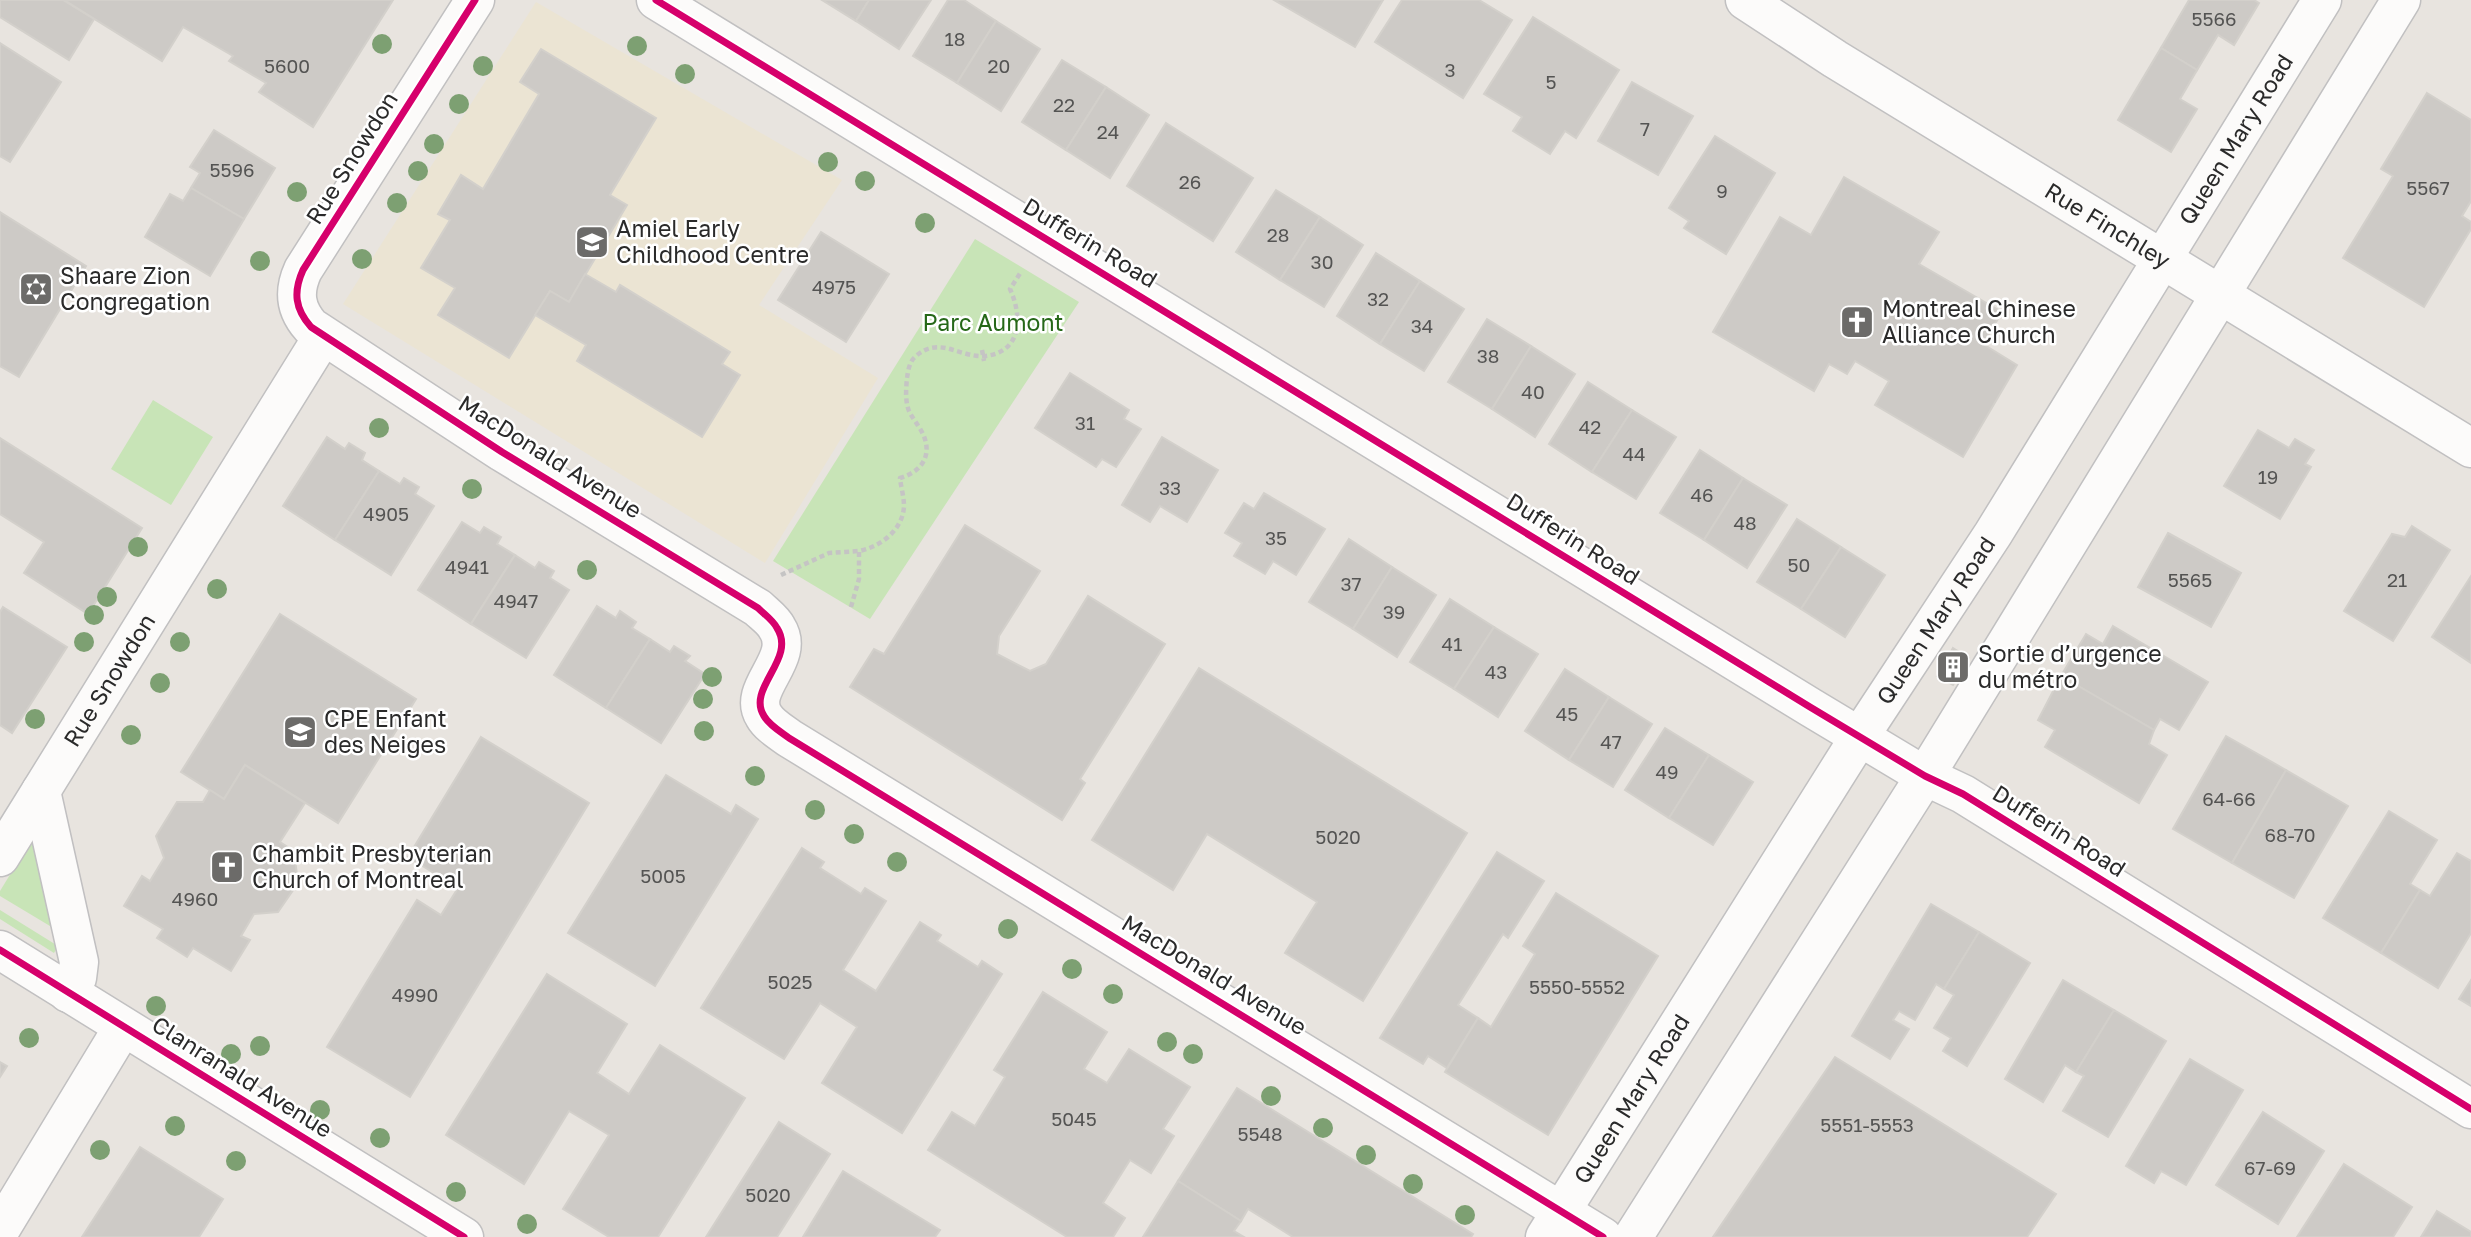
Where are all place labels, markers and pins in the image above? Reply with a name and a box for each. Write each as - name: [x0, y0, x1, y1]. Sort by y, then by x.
- place label: Amiel Early Childhood Centre: [616, 214, 809, 268]
- school or university icon: Amiel Early Childhood Centre: [573, 223, 611, 261]
- place label: Shaare Zion Congregation: [60, 261, 210, 315]
- synagogue icon: Shaare Zion Congregation: [17, 270, 55, 308]
- place label: Montreal Chinese Alliance Church: [1882, 294, 2076, 348]
- church icon: Montreal Chinese Alliance Church: [1838, 303, 1876, 341]
- place label: Sortie d’urgence du métro: [1978, 639, 2162, 693]
- building icon: Sortie d’urgence du métro: [1934, 648, 1972, 686]
- place label: CPE Enfant des Neiges: [324, 704, 447, 758]
- school or university icon: CPE Enfant des Neiges: [281, 713, 319, 751]
- place label: Chambit Presbyterian Church of Montreal: [252, 839, 492, 893]
- church icon: Chambit Presbyterian Church of Montreal: [208, 848, 246, 886]

